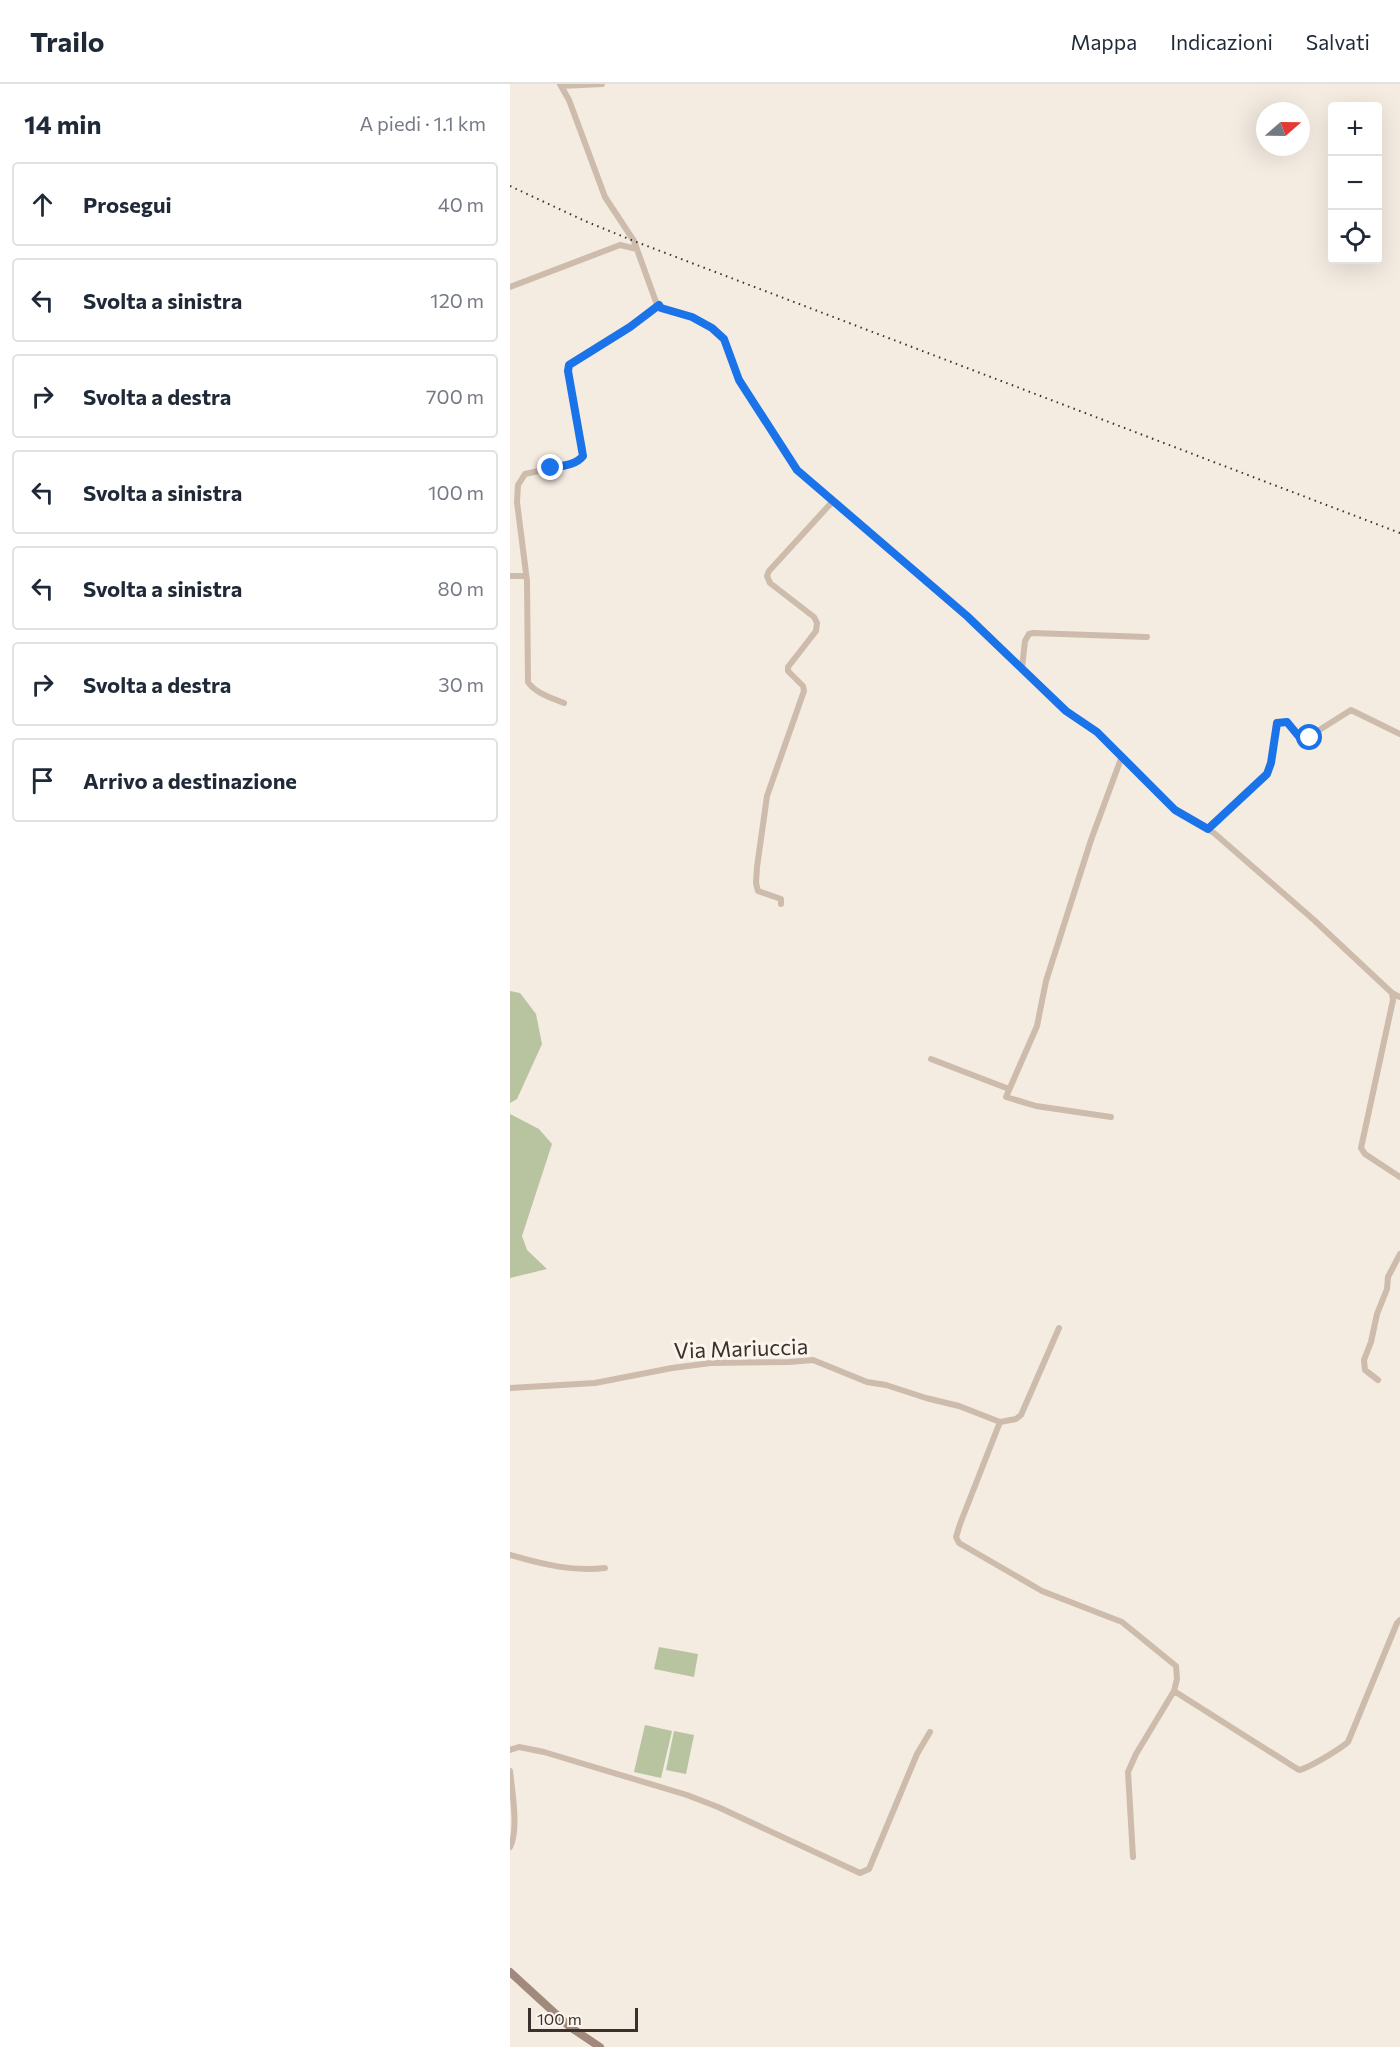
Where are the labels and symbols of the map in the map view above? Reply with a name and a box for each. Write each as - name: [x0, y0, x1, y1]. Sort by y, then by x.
- north arrow: [1256, 102, 1310, 156]
- route end: [537, 454, 563, 480]
- route start: [1296, 724, 1322, 750]
- street label: Via Mariuccia: [673, 1332, 809, 1364]
- scale bar: [528, 2005, 638, 2032]

